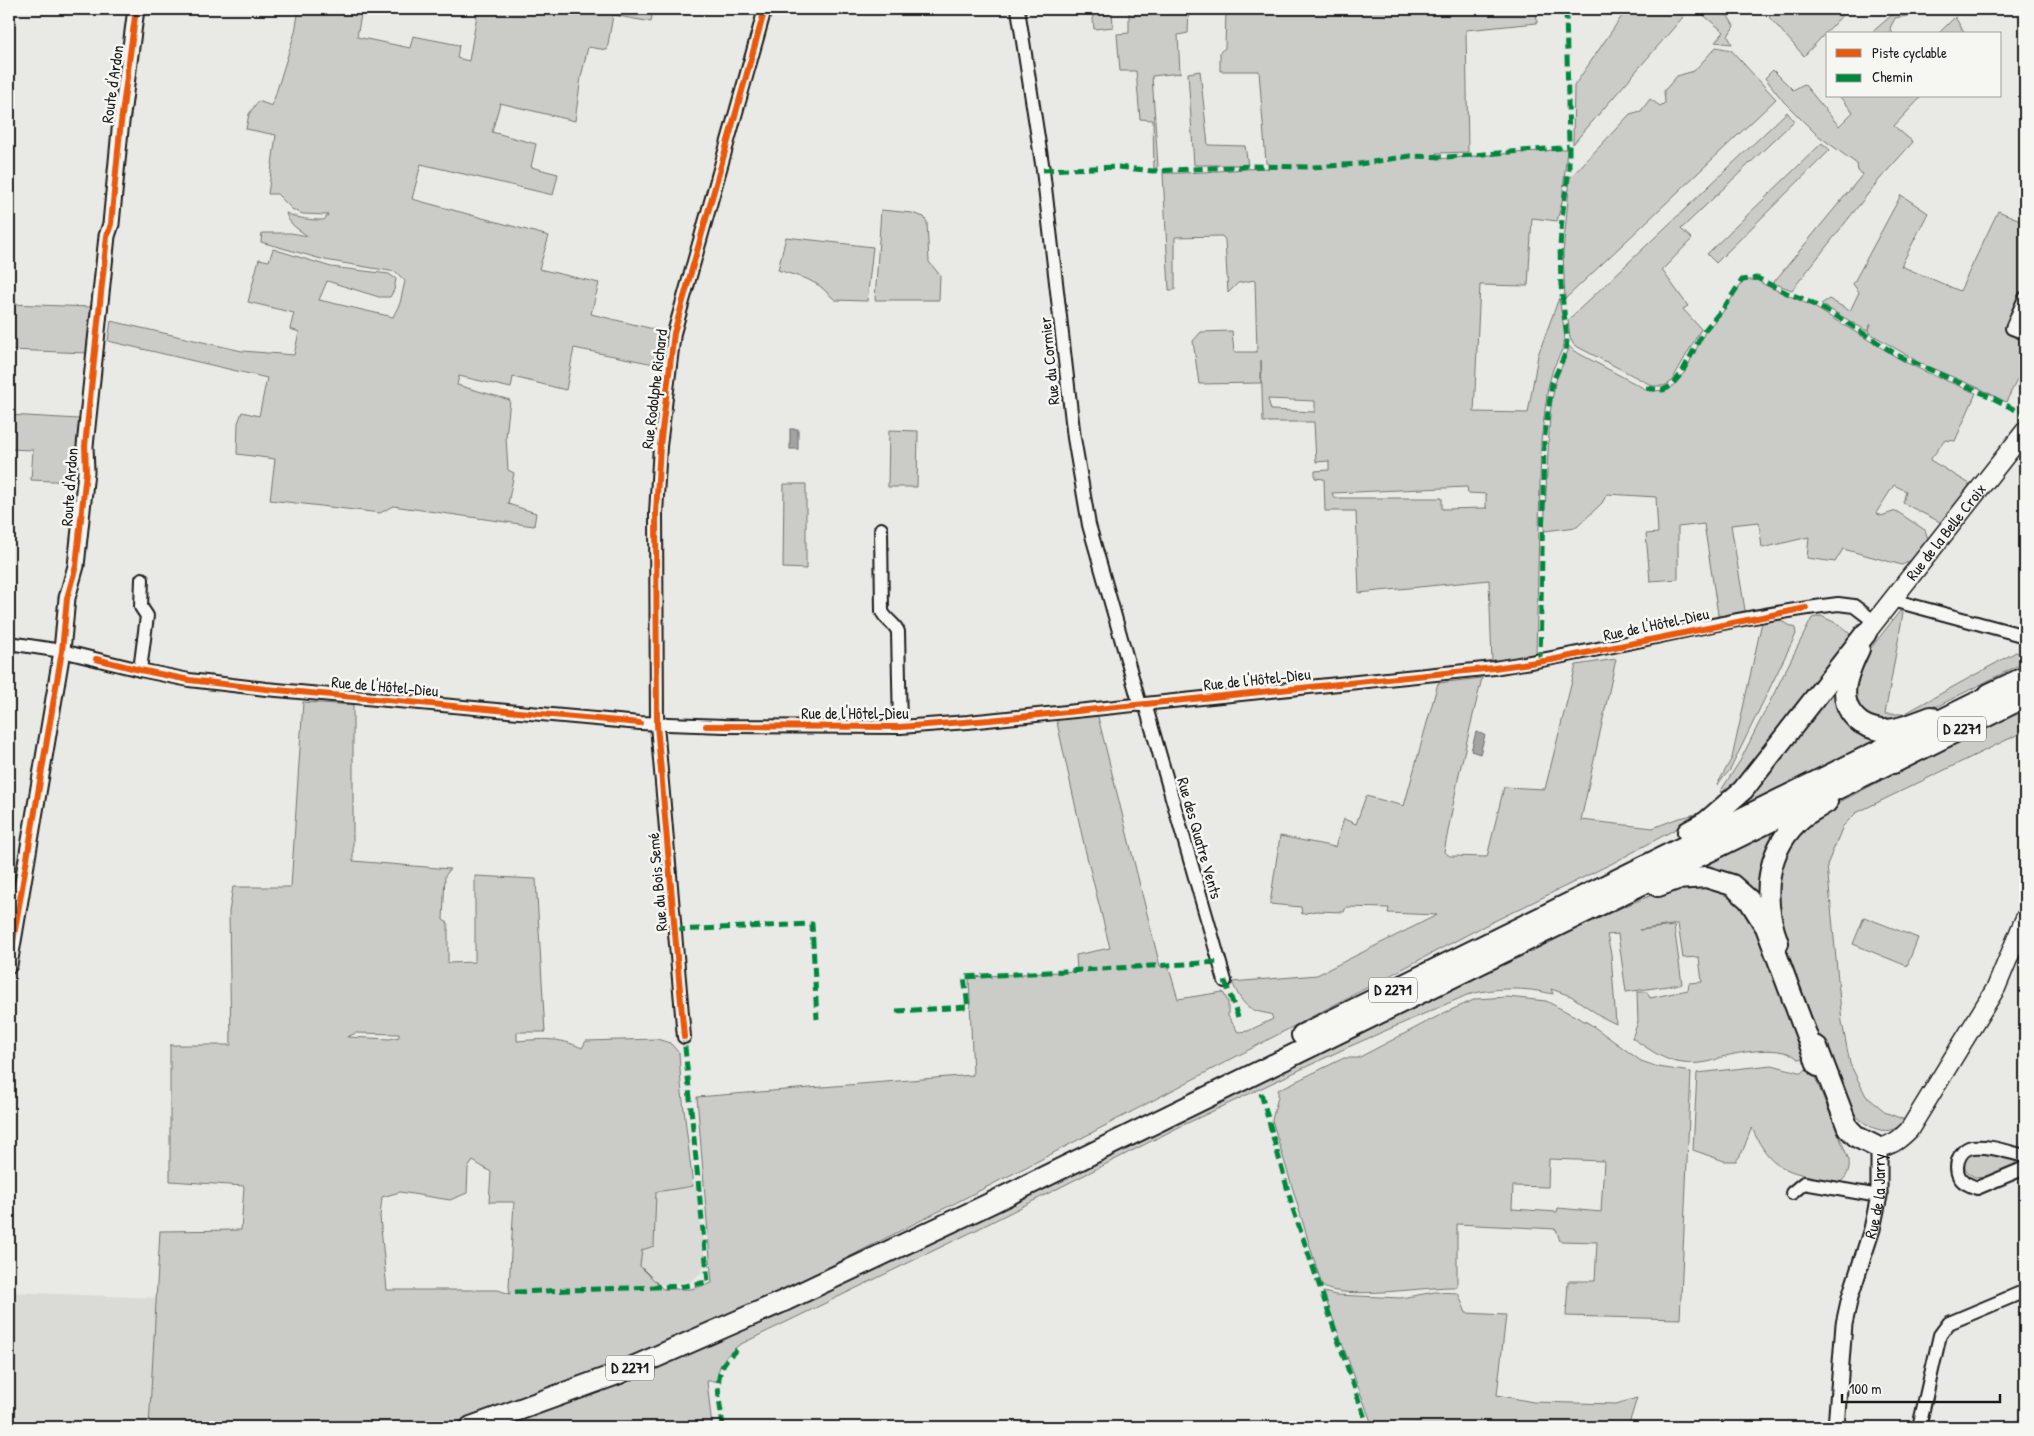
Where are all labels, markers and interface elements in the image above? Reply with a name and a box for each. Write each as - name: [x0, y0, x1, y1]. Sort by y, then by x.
- legend: [1826, 32, 2002, 98]
- text: Piste cyclable: [1872, 42, 1947, 63]
- street label: Route d'Ardon: [96, 44, 128, 124]
- text: Chemin: [1872, 66, 1913, 87]
- street label: Rue du Cormier: [1033, 316, 1065, 406]
- street label: Rue Rodolphe Richard: [636, 328, 672, 450]
- street label: Route d'Ardon: [55, 447, 83, 527]
- street label: Rue de la Belle Croix: [1901, 479, 1991, 585]
- street label: Rue de l'Hôtel-Dieu: [1601, 602, 1711, 646]
- street label: Rue de l'Hôtel-Dieu: [1202, 662, 1312, 696]
- street label: Rue de l'Hôtel-Dieu: [331, 670, 440, 702]
- street label: Rue de l'Hôtel-Dieu: [801, 702, 909, 724]
- road number: D 2271: [1938, 716, 1986, 742]
- street label: Rue des Quatre Vents: [1172, 775, 1228, 901]
- street label: Rue du Bois Semé: [642, 831, 672, 932]
- road number: D 2271: [1369, 978, 1417, 1002]
- street label: Rue de la Jarry: [1859, 1153, 1890, 1241]
- road number: D 2271: [606, 1356, 654, 1380]
- scale bar: [1842, 1371, 1999, 1403]
- text: 100 m: [1849, 1378, 1882, 1399]

